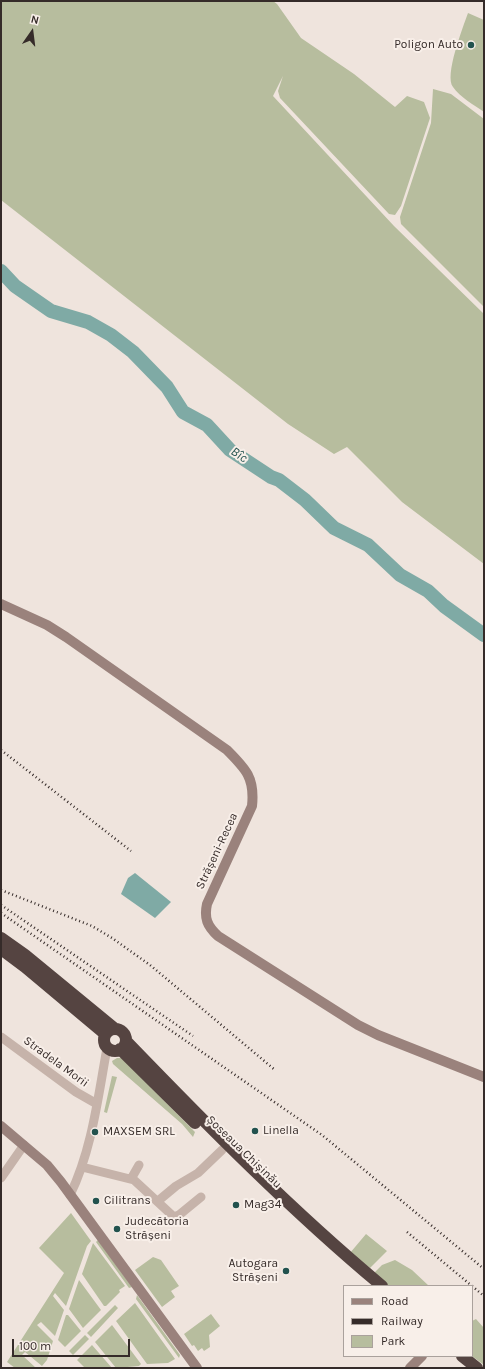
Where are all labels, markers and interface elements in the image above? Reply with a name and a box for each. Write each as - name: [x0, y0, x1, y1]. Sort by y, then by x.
- north arrow: [12, 12, 52, 52]
- text: N: [30, 13, 40, 27]
- place label: Poligon Auto: [394, 38, 463, 52]
- marker: Poligon Auto: [466, 40, 476, 50]
- water label: Bîc: [228, 444, 250, 466]
- street label: Strășeni-Recea: [193, 811, 241, 891]
- street label: Stradela Morii: [21, 1034, 91, 1090]
- street label: Șoseaua Chișinău: [203, 1113, 285, 1191]
- place label: Linella: [263, 1124, 299, 1138]
- place label: MAXSEM SRL: [103, 1125, 175, 1139]
- marker: Linella: [250, 1126, 260, 1136]
- marker: MAXSEM SRL: [90, 1127, 100, 1137]
- place label: Cilitrans: [104, 1194, 151, 1208]
- marker: Cilitrans: [91, 1196, 101, 1206]
- place label: Mag34: [244, 1198, 281, 1212]
- marker: Mag34: [231, 1200, 241, 1210]
- place label: Judecătoria Strășeni: [125, 1215, 189, 1243]
- marker: Judecătoria Strășeni: [112, 1224, 122, 1234]
- place label: Autogara Strășeni: [228, 1257, 278, 1285]
- marker: Autogara Strășeni: [281, 1266, 291, 1276]
- legend: [343, 1285, 473, 1357]
- text: Road: [381, 1294, 409, 1308]
- text: Railway: [381, 1314, 423, 1328]
- scale bar: [14, 1331, 132, 1357]
- text: Park: [381, 1334, 405, 1348]
- text: 100 m: [19, 1339, 51, 1353]

